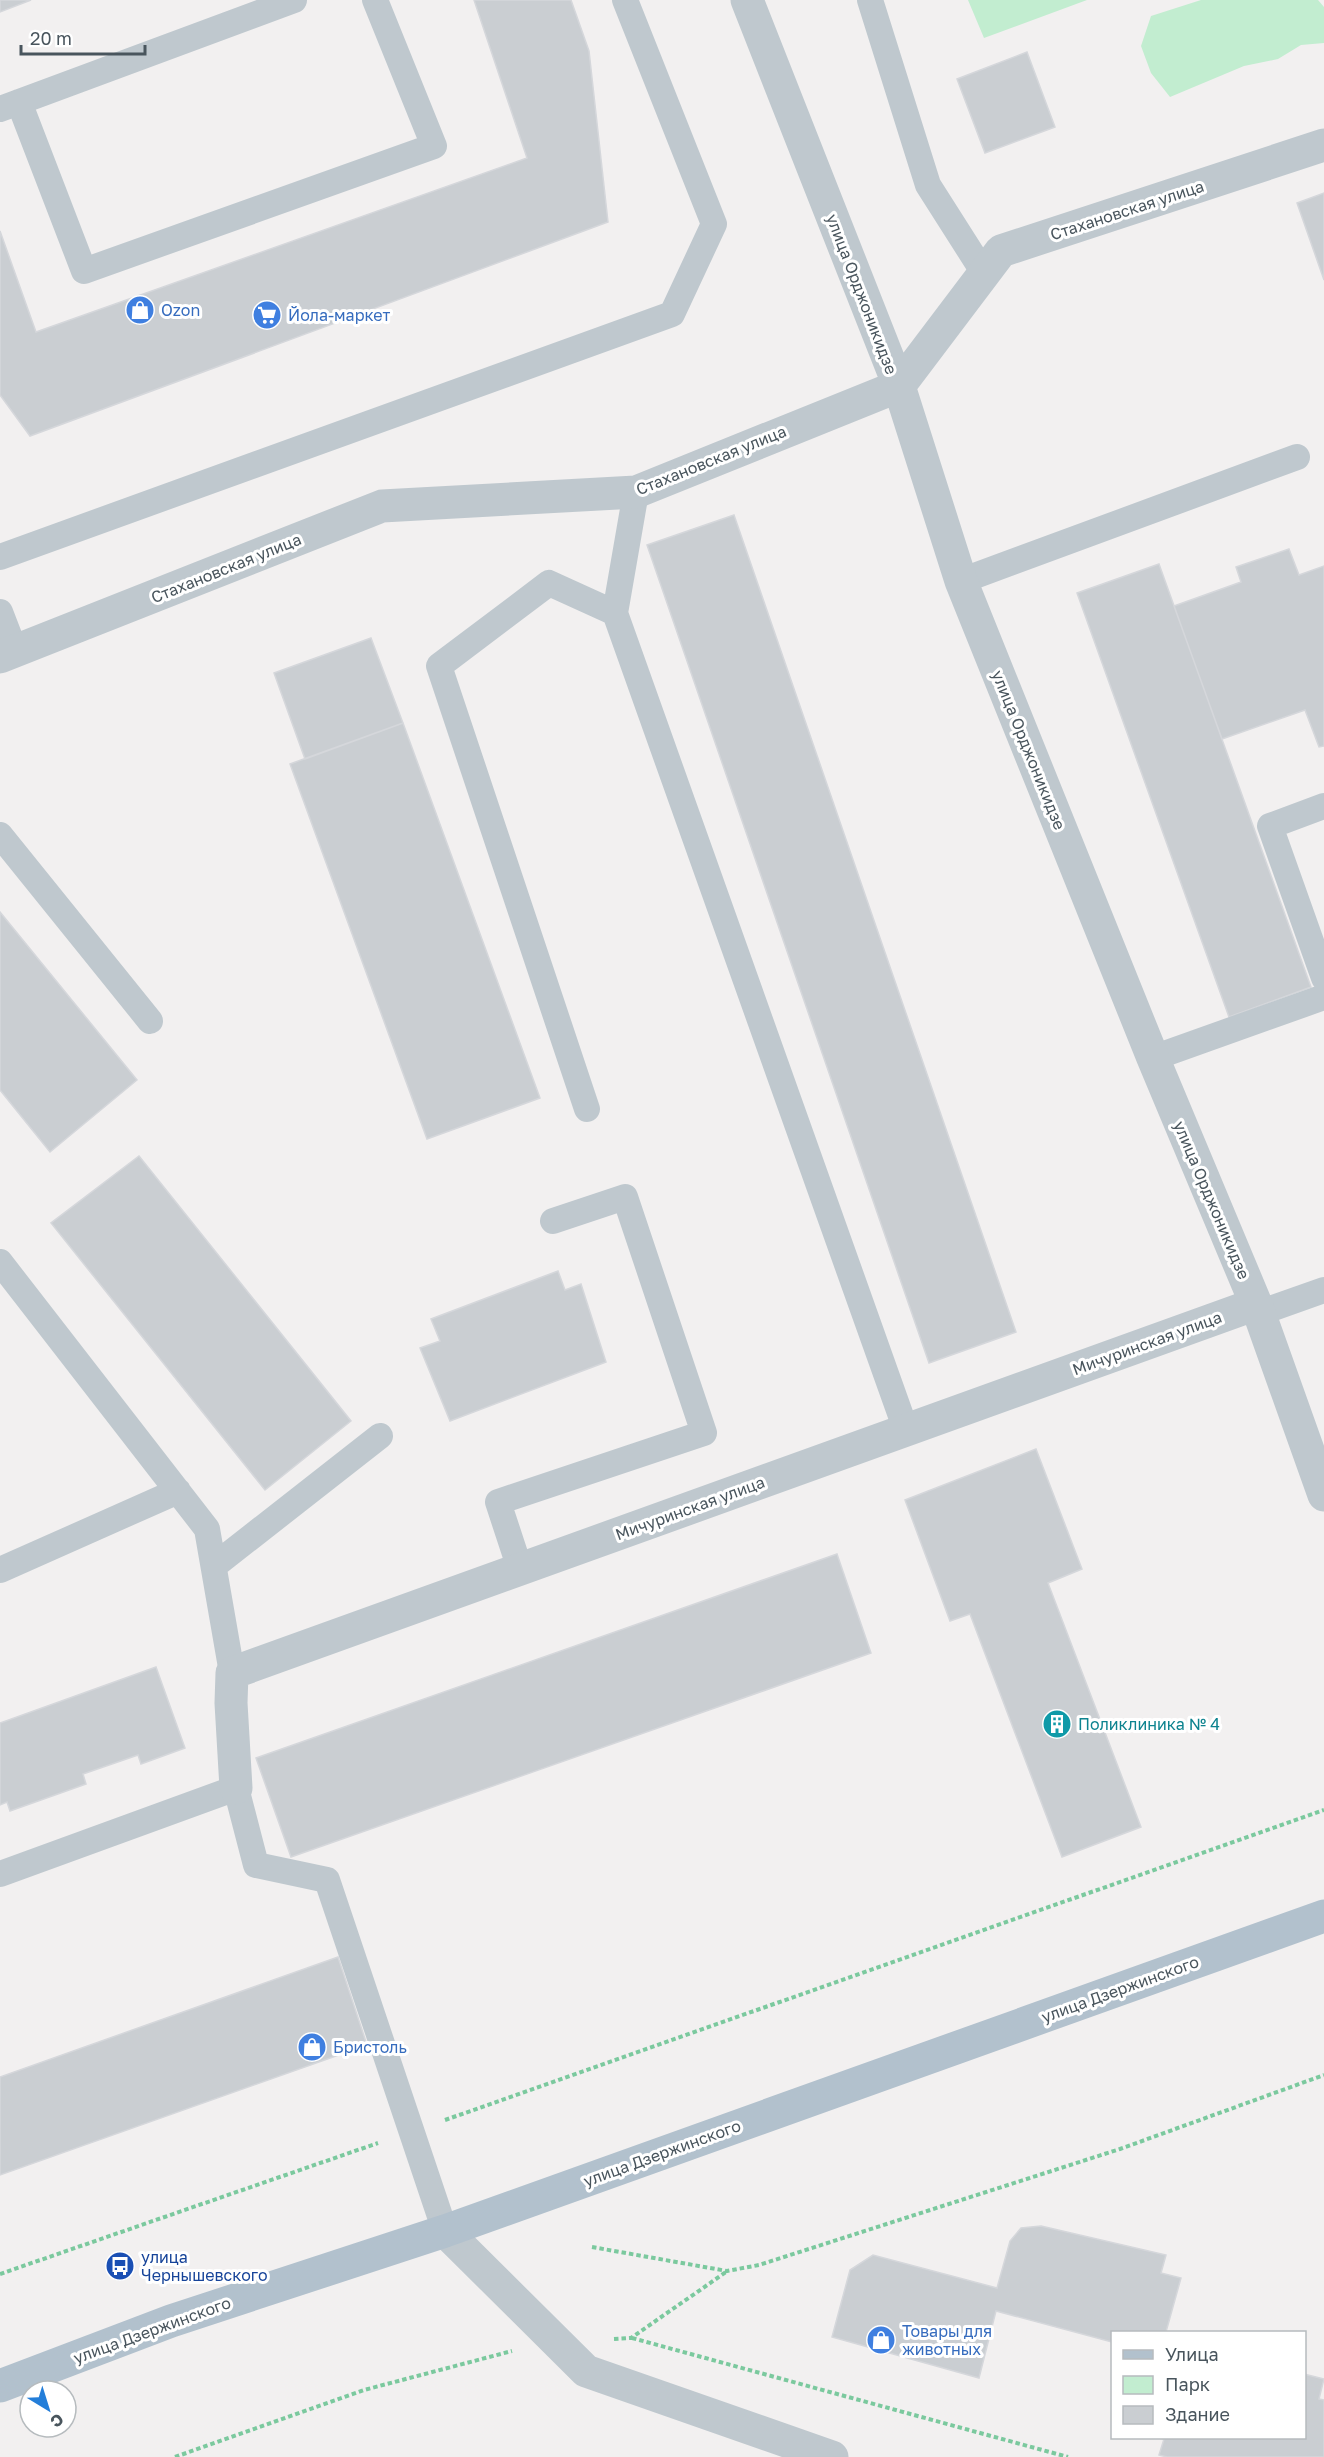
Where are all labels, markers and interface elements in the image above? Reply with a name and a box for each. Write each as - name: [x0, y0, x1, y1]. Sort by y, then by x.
- scale bar: [21, 18, 146, 56]
- text: 20 m: [30, 27, 72, 49]
- street label: Стахановская улица: [1048, 176, 1206, 244]
- street label: улица Орджоникидзе: [822, 211, 902, 377]
- shop icon: Ozon: [124, 294, 156, 326]
- supermarket icon: Йола-маркет: [251, 299, 283, 331]
- place label: Ozon: [161, 300, 200, 320]
- place label: Йола-маркет: [288, 305, 390, 325]
- street label: Стахановская улица: [633, 421, 789, 499]
- street label: Стахановская улица: [148, 529, 304, 607]
- street label: улица Орджоникидзе: [988, 667, 1070, 833]
- street label: улица Орджоникидзе: [1170, 1118, 1254, 1282]
- street label: Мичуринская улица: [1070, 1307, 1224, 1379]
- street label: Мичуринская улица: [613, 1472, 767, 1544]
- building icon: Поликлиника № 4: [1041, 1708, 1073, 1740]
- place label: Поликлиника № 4: [1078, 1714, 1220, 1734]
- street label: улица Дзержинского: [1039, 1951, 1201, 2027]
- shop icon: Бристоль: [296, 2031, 328, 2063]
- place label: Бристоль: [333, 2037, 407, 2057]
- street label: улица Дзержинского: [581, 2115, 743, 2191]
- place label: улица Чернышевского: [141, 2247, 268, 2285]
- bus stop icon: улица Чернышевского: [104, 2250, 136, 2282]
- street label: улица Дзержинского: [71, 2292, 233, 2368]
- place label: Товары для животных: [902, 2321, 992, 2359]
- shop icon: Товары для животных: [865, 2324, 897, 2356]
- legend: [1111, 2331, 1306, 2439]
- text: Улица: [1165, 2343, 1219, 2365]
- text: Парк: [1165, 2373, 1210, 2395]
- north arrow: [18, 2379, 78, 2439]
- text: Здание: [1165, 2403, 1230, 2425]
- text: С: [47, 2409, 68, 2432]

